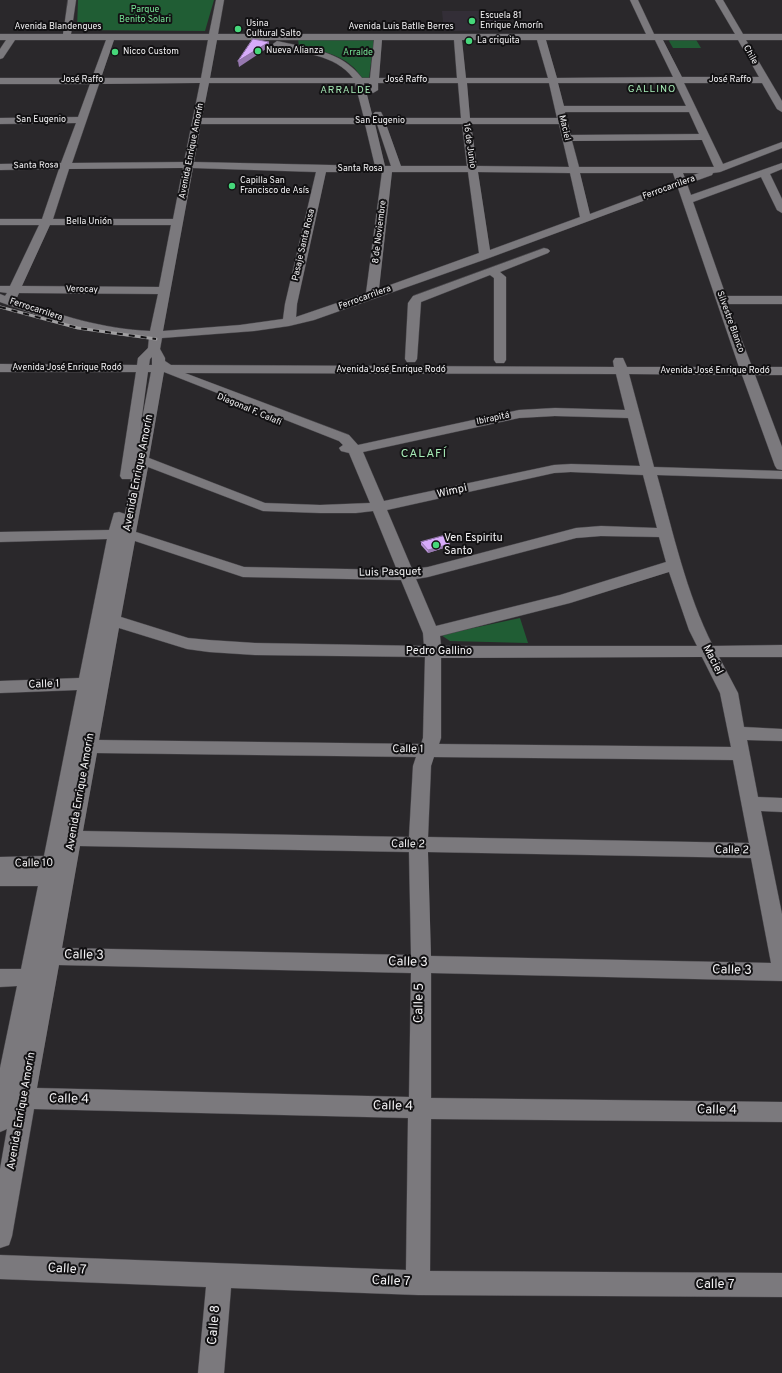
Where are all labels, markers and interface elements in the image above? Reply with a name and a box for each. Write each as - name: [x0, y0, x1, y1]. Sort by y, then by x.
- park label: Parque Benito Solari: [119, 5, 171, 26]
- place label: Escuela 81 Enrique Amorín: [480, 11, 543, 32]
- marker: Escuela 81 Enrique Amorín: [467, 16, 477, 26]
- place label: Usina Cultural Salto: [246, 19, 301, 40]
- street label: Avenida Blandengues: [15, 22, 101, 32]
- street label: Avenida Luis Batlle Berres: [348, 22, 454, 32]
- marker: Usina Cultural Salto: [233, 24, 243, 34]
- marker: La criquita: [464, 36, 474, 46]
- place label: La criquita: [477, 36, 520, 46]
- street label: Chile: [740, 43, 760, 67]
- marker: Nueva Alianza: [253, 46, 263, 56]
- place label: Nueva Alianza: [266, 46, 323, 56]
- marker: Nicco Custom: [110, 47, 120, 57]
- place label: Nicco Custom: [123, 47, 179, 57]
- park label: Arralde: [343, 48, 373, 58]
- street label: José Raffo: [61, 75, 103, 85]
- street label: José Raffo: [385, 75, 427, 85]
- street label: José Raffo: [709, 75, 751, 85]
- district label: GALLINO: [628, 84, 676, 96]
- district label: ARRALDE: [320, 85, 372, 97]
- street label: Avenida Enrique Amorín: [177, 102, 207, 200]
- street label: Maciel: [556, 114, 572, 142]
- street label: San Eugenio: [16, 115, 66, 125]
- street label: San Eugenio: [355, 116, 405, 126]
- street label: 16 de Junio: [461, 123, 477, 169]
- street label: Santa Rosa: [13, 160, 59, 172]
- street label: Santa Rosa: [338, 164, 382, 174]
- street label: Ferrocarrilera: [641, 174, 697, 202]
- place label: Capilla San Francisco de Asís: [240, 176, 309, 197]
- marker: Capilla San Francisco de Asís: [227, 181, 237, 191]
- street label: 8 de Noviembre: [371, 200, 389, 264]
- street label: Pasaje Santa Rosa: [290, 208, 318, 282]
- street label: Bella Unión: [66, 217, 112, 227]
- street label: Verocay: [66, 284, 98, 296]
- street label: Ferrocarrilera: [337, 284, 393, 312]
- street label: Silvestre Blanco: [714, 290, 746, 354]
- street label: Ferrocarrilera: [8, 296, 64, 324]
- street label: Avenida José Enrique Rodó: [12, 363, 122, 373]
- street label: Avenida José Enrique Rodó: [336, 365, 446, 375]
- street label: Avenida José Enrique Rodó: [660, 366, 770, 376]
- street label: Diagonal F. Calafi: [215, 392, 283, 428]
- street label: Ibirapitá: [475, 410, 511, 428]
- street label: Avenida Enrique Amorín: [121, 413, 157, 533]
- district label: CALAFÍ: [401, 448, 447, 462]
- street label: Wimpi: [436, 482, 468, 502]
- place label: Ven Espiritu Santo: [444, 532, 503, 558]
- marker: Ven Espiritu Santo: [431, 540, 441, 550]
- street label: Luis Pasquet: [359, 566, 421, 580]
- street label: Maciel: [699, 643, 725, 677]
- street label: Pedro Gallino: [406, 645, 472, 659]
- street label: Calle 1: [28, 678, 60, 692]
- street label: Avenida Enrique Amorín: [64, 732, 98, 852]
- street label: Calle 1: [392, 743, 424, 757]
- street label: Calle 2: [391, 838, 425, 852]
- street label: Calle 2: [715, 844, 749, 858]
- street label: Calle 10: [15, 857, 53, 871]
- street label: Calle 3: [64, 948, 104, 964]
- street label: Calle 3: [388, 955, 428, 971]
- street label: Calle 3: [712, 963, 752, 979]
- street label: Calle 5: [412, 983, 428, 1023]
- street label: Avenida Enrique Amorín: [5, 1051, 39, 1171]
- street label: Calle 4: [49, 1092, 89, 1108]
- street label: Calle 4: [373, 1099, 413, 1115]
- street label: Calle 4: [697, 1103, 737, 1119]
- street label: Calle 7: [47, 1261, 87, 1279]
- street label: Calle 7: [371, 1274, 411, 1290]
- street label: Calle 7: [696, 1277, 734, 1293]
- street label: Calle 8: [205, 1304, 225, 1346]

